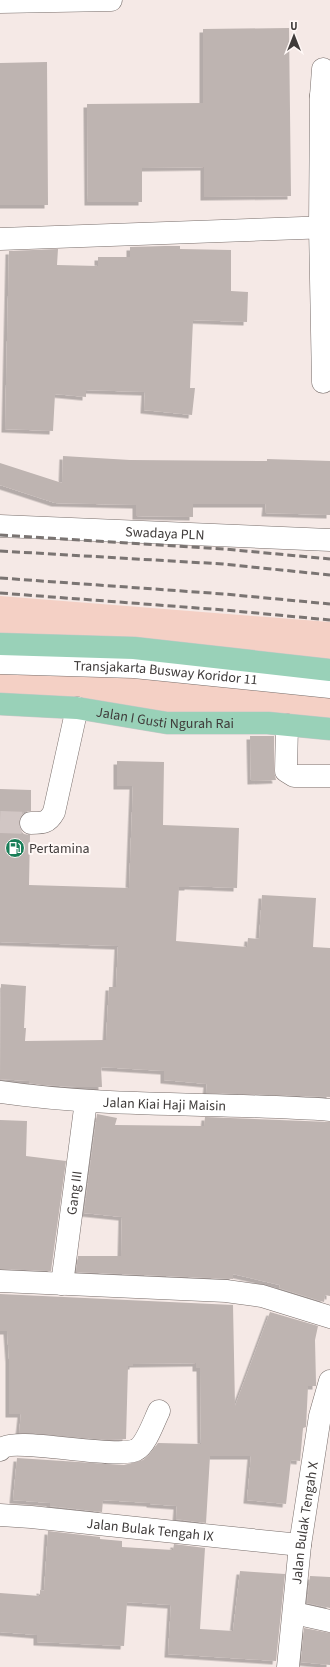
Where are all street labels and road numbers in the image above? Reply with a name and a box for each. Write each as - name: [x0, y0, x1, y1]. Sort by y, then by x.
- street label: Swadaya PLN: [125, 522, 205, 546]
- street label: Transjakarta Busway Koridor 11: [73, 656, 259, 691]
- street label: Jalan I Gusti Ngurah Rai: [95, 702, 234, 734]
- street label: Jalan Kiai Haji Maisin: [102, 1093, 226, 1116]
- street label: Gang III: [62, 1170, 88, 1216]
- street label: Jalan Bulak Tengah X: [287, 1460, 324, 1585]
- street label: Jalan Bulak Tengah IX: [86, 1514, 215, 1547]

